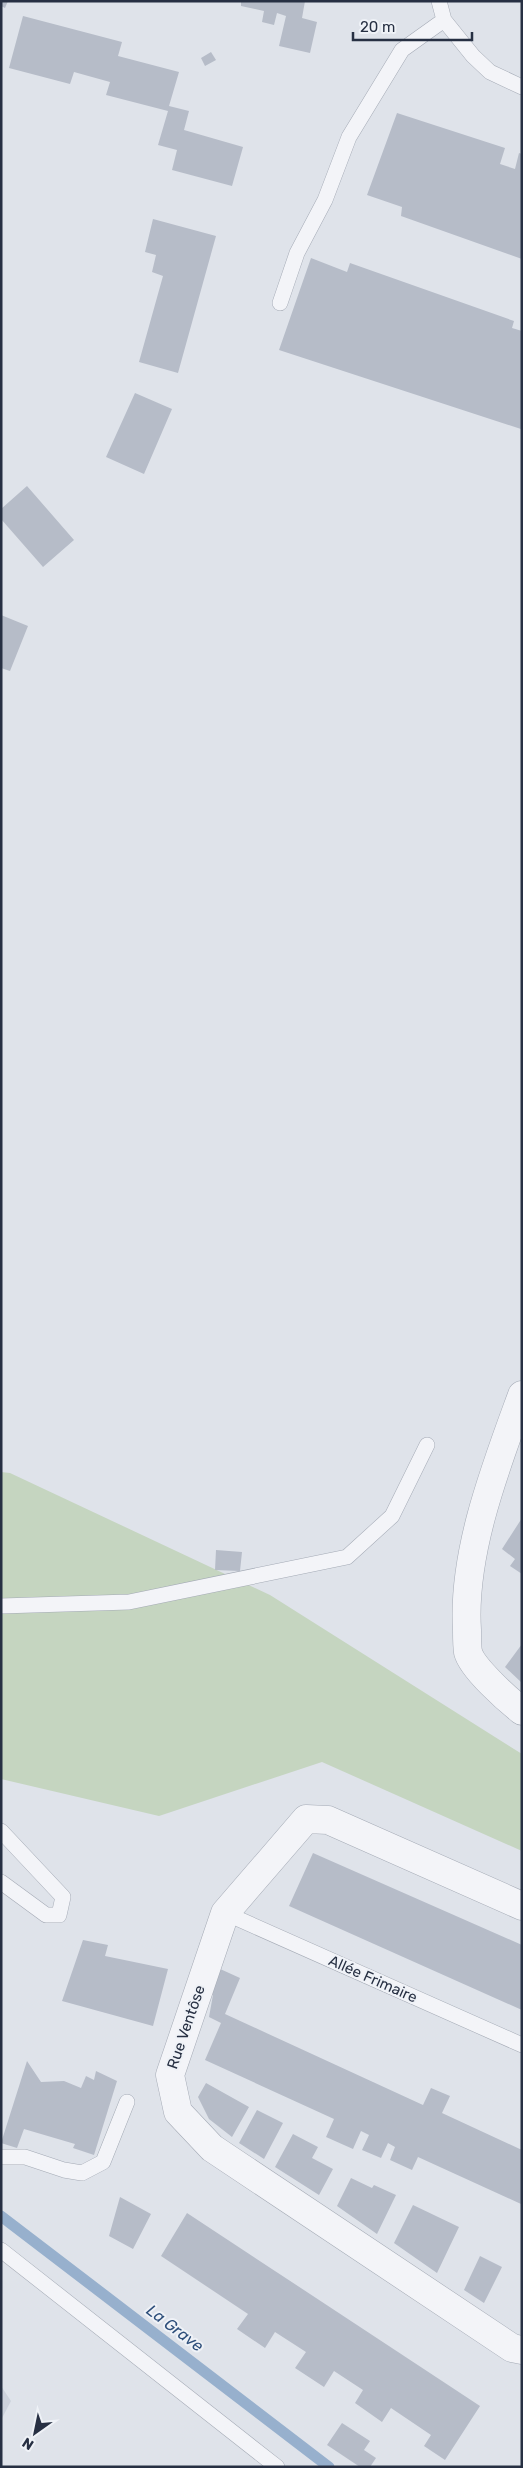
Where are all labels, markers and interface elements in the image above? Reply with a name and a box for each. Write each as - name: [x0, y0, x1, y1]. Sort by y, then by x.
- scale bar: [353, 10, 472, 42]
- text: 20 m: [360, 18, 395, 36]
- street label: Allée Frimaire: [326, 1951, 420, 2007]
- street label: Rue Ventôse: [163, 1983, 209, 2071]
- water label: La Grave: [143, 2301, 207, 2356]
- north arrow: [10, 2408, 60, 2458]
- text: N: [19, 2434, 37, 2453]

